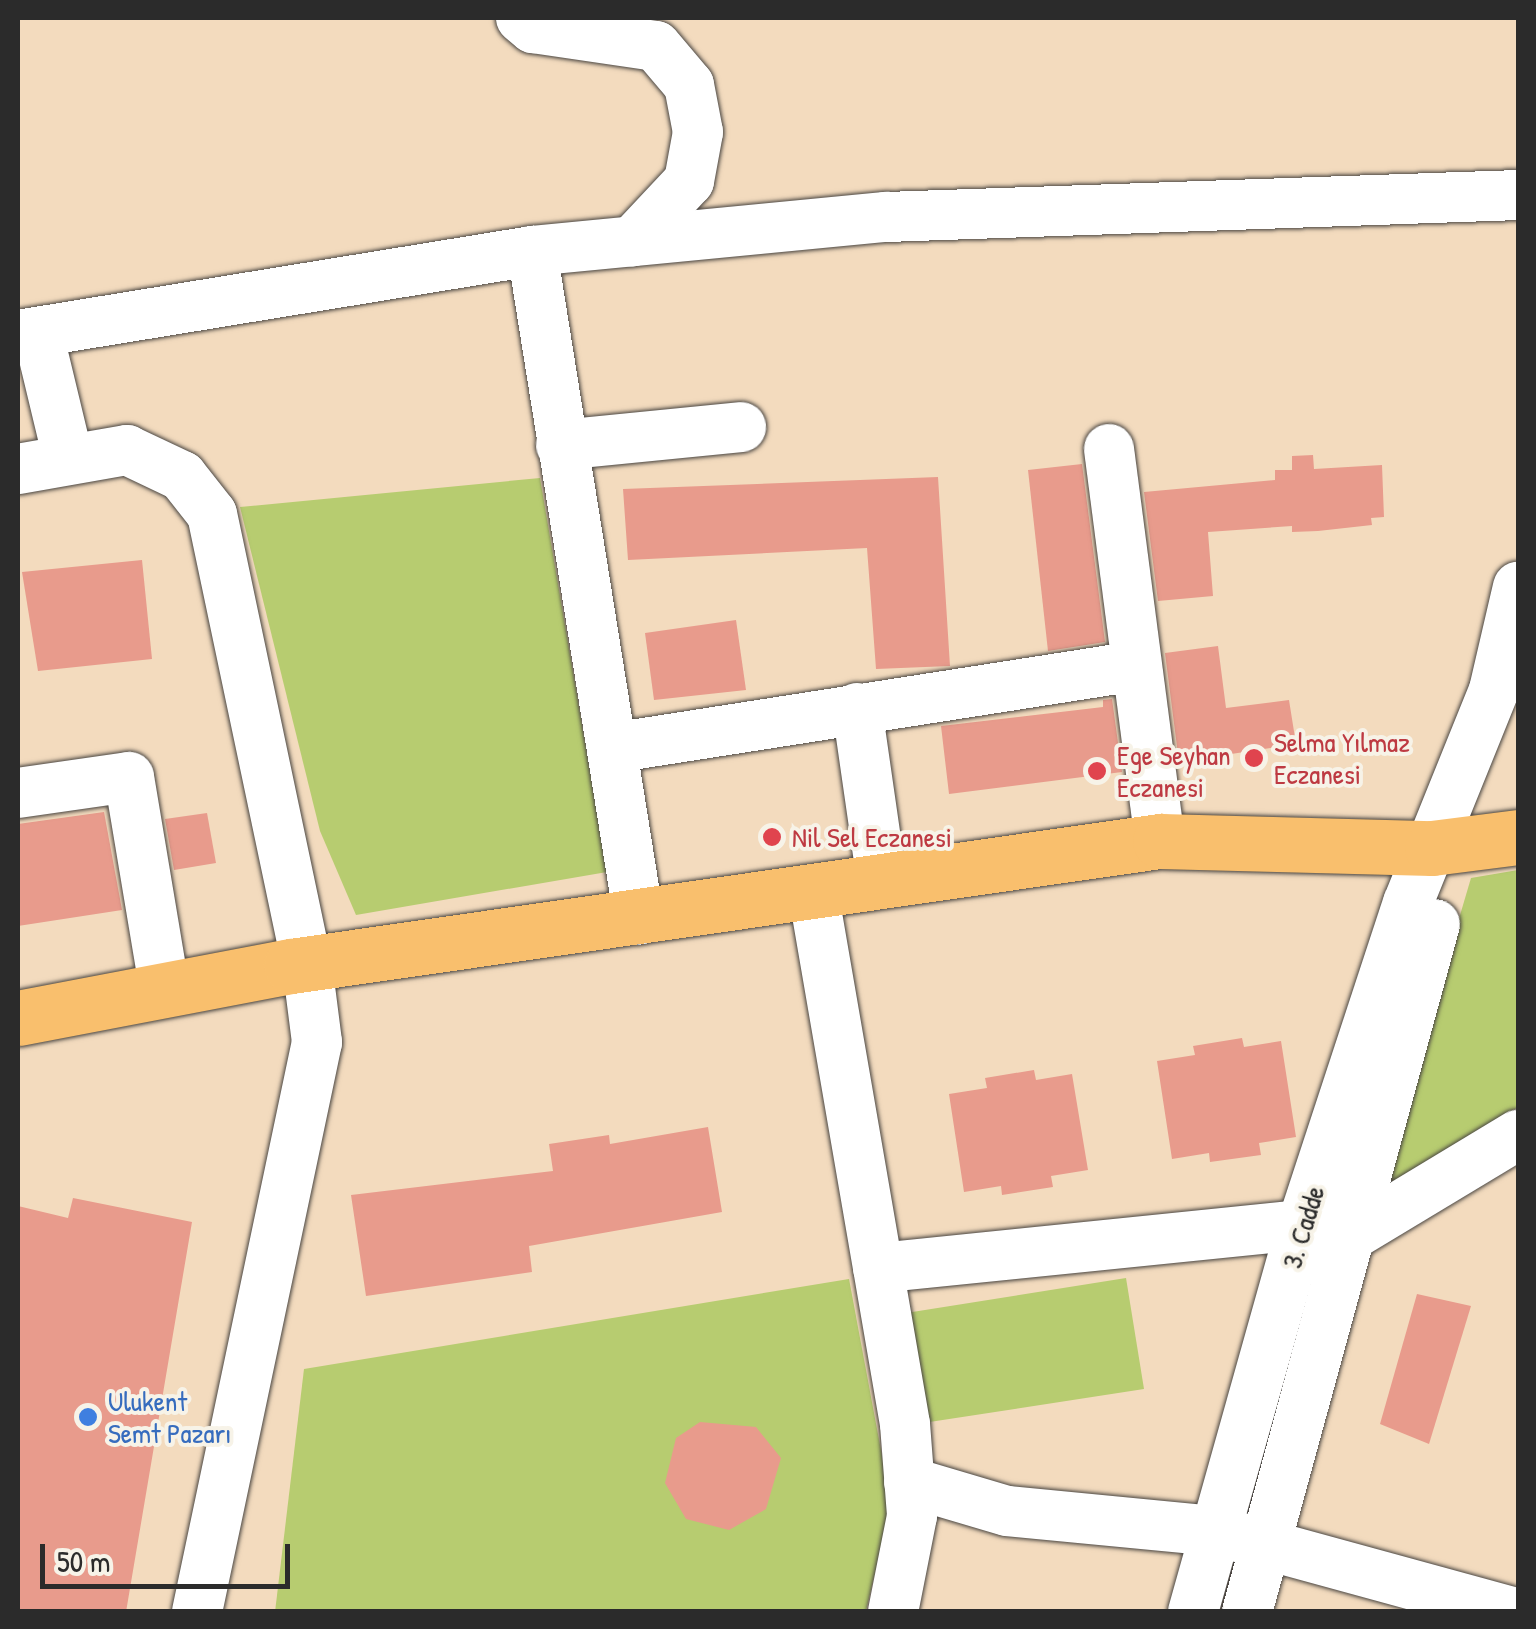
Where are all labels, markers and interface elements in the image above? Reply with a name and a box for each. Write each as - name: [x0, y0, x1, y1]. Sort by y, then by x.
- place label: Selma Yılmaz Eczanesi: [1274, 725, 1410, 791]
- place label: Ege Seyhan Eczanesi: [1117, 738, 1231, 804]
- marker: Selma Yılmaz Eczanesi: [1243, 747, 1265, 769]
- marker: Ege Seyhan Eczanesi: [1086, 760, 1108, 782]
- place label: Nil Sel Eczanesi: [792, 820, 952, 854]
- marker: Nil Sel Eczanesi: [761, 826, 783, 848]
- street label: 3. Cadde: [1275, 1182, 1331, 1272]
- place label: Ulukent Semt Pazarı: [108, 1384, 232, 1450]
- marker: Ulukent Semt Pazarı: [77, 1406, 99, 1428]
- scale bar: [45, 1524, 295, 1586]
- text: 50 m: [57, 1541, 110, 1581]

